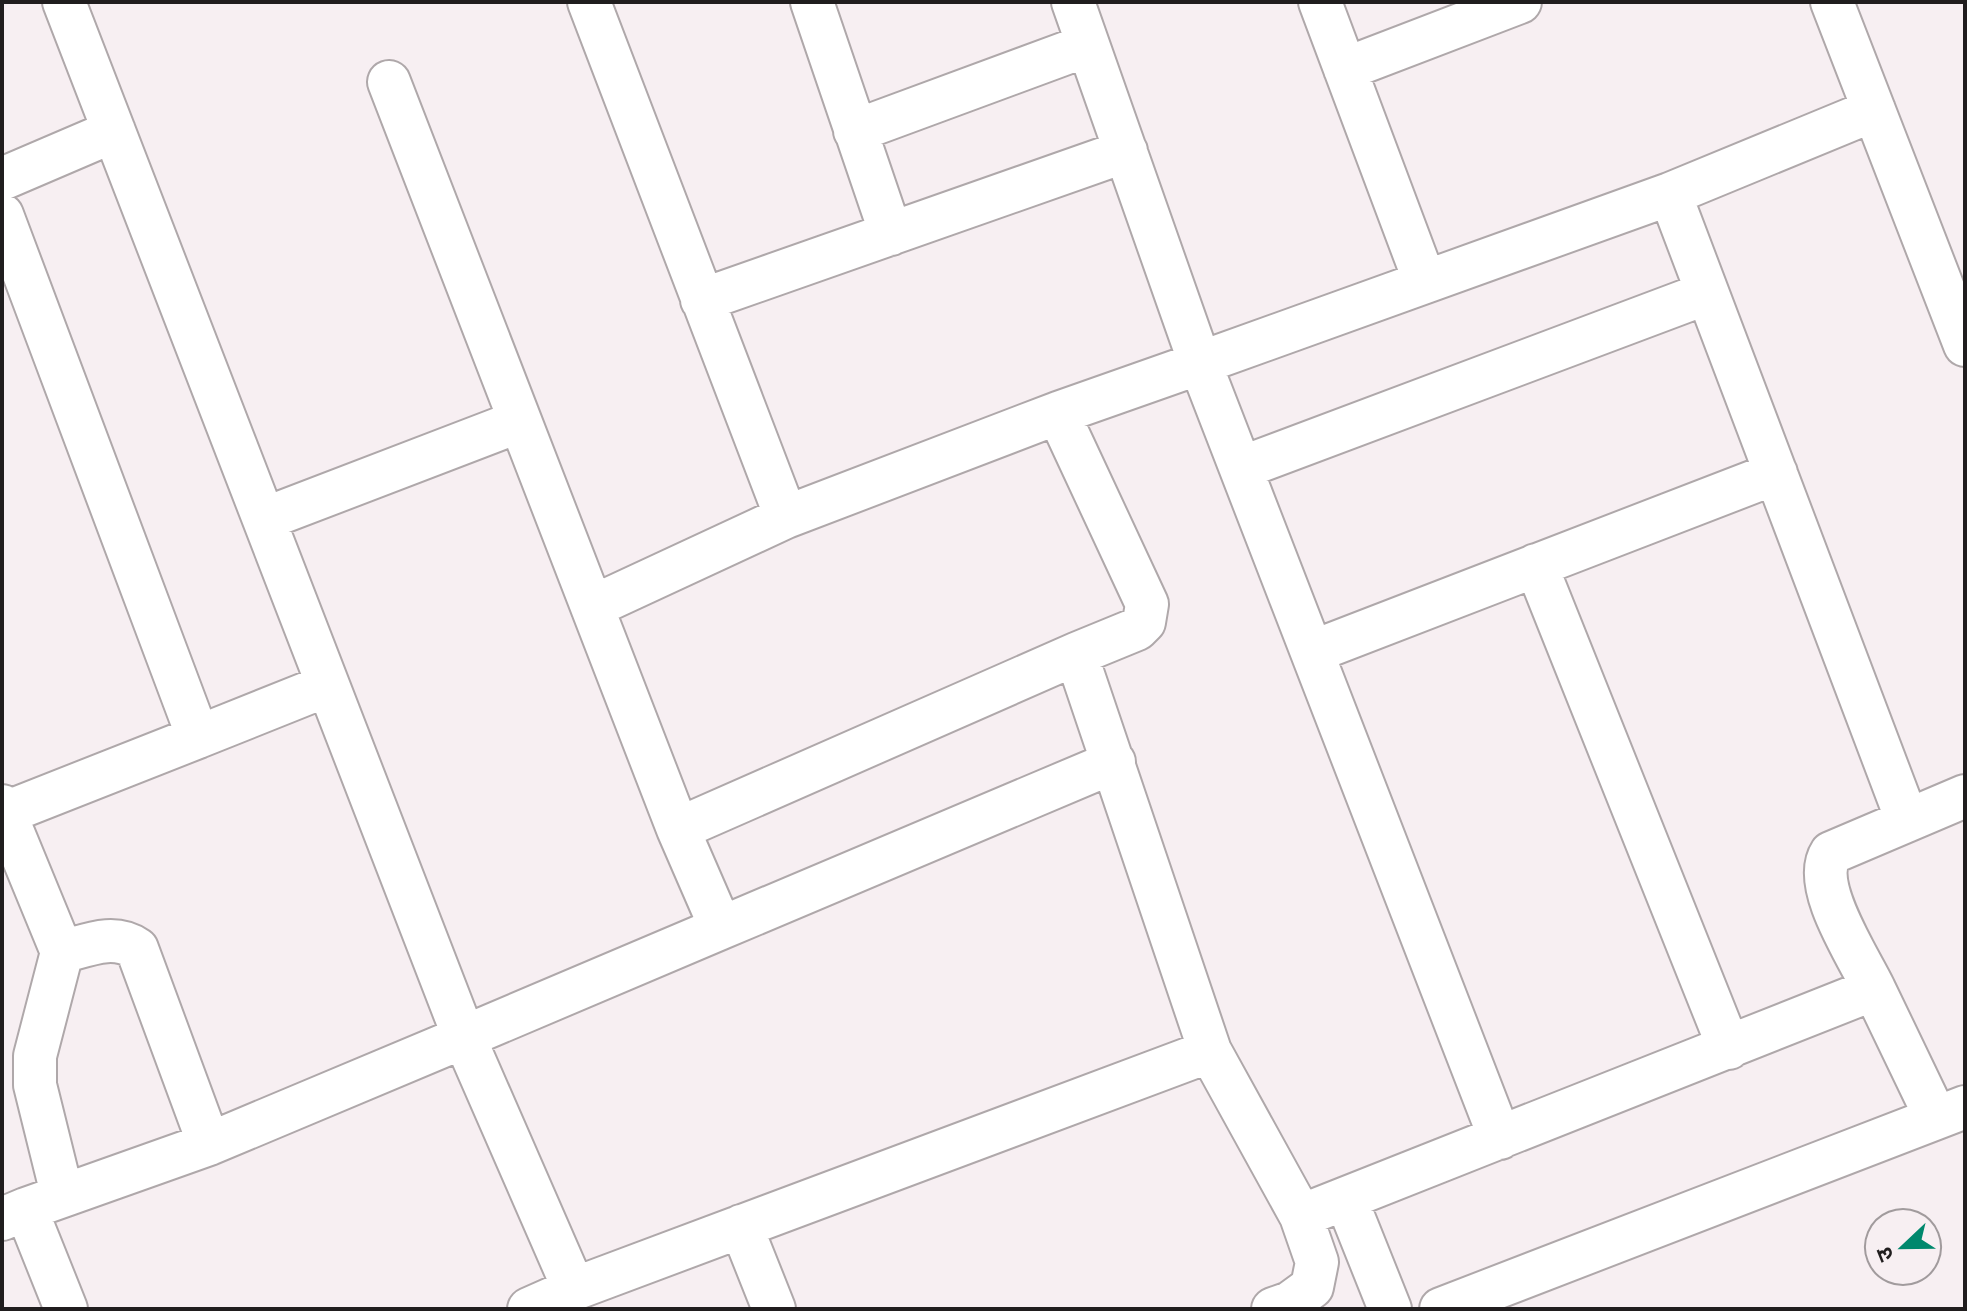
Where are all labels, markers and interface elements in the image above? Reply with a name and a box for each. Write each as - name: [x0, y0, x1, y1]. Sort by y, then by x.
- north arrow: [1863, 1207, 1943, 1287]
- text: उ: [1870, 1243, 1899, 1265]

